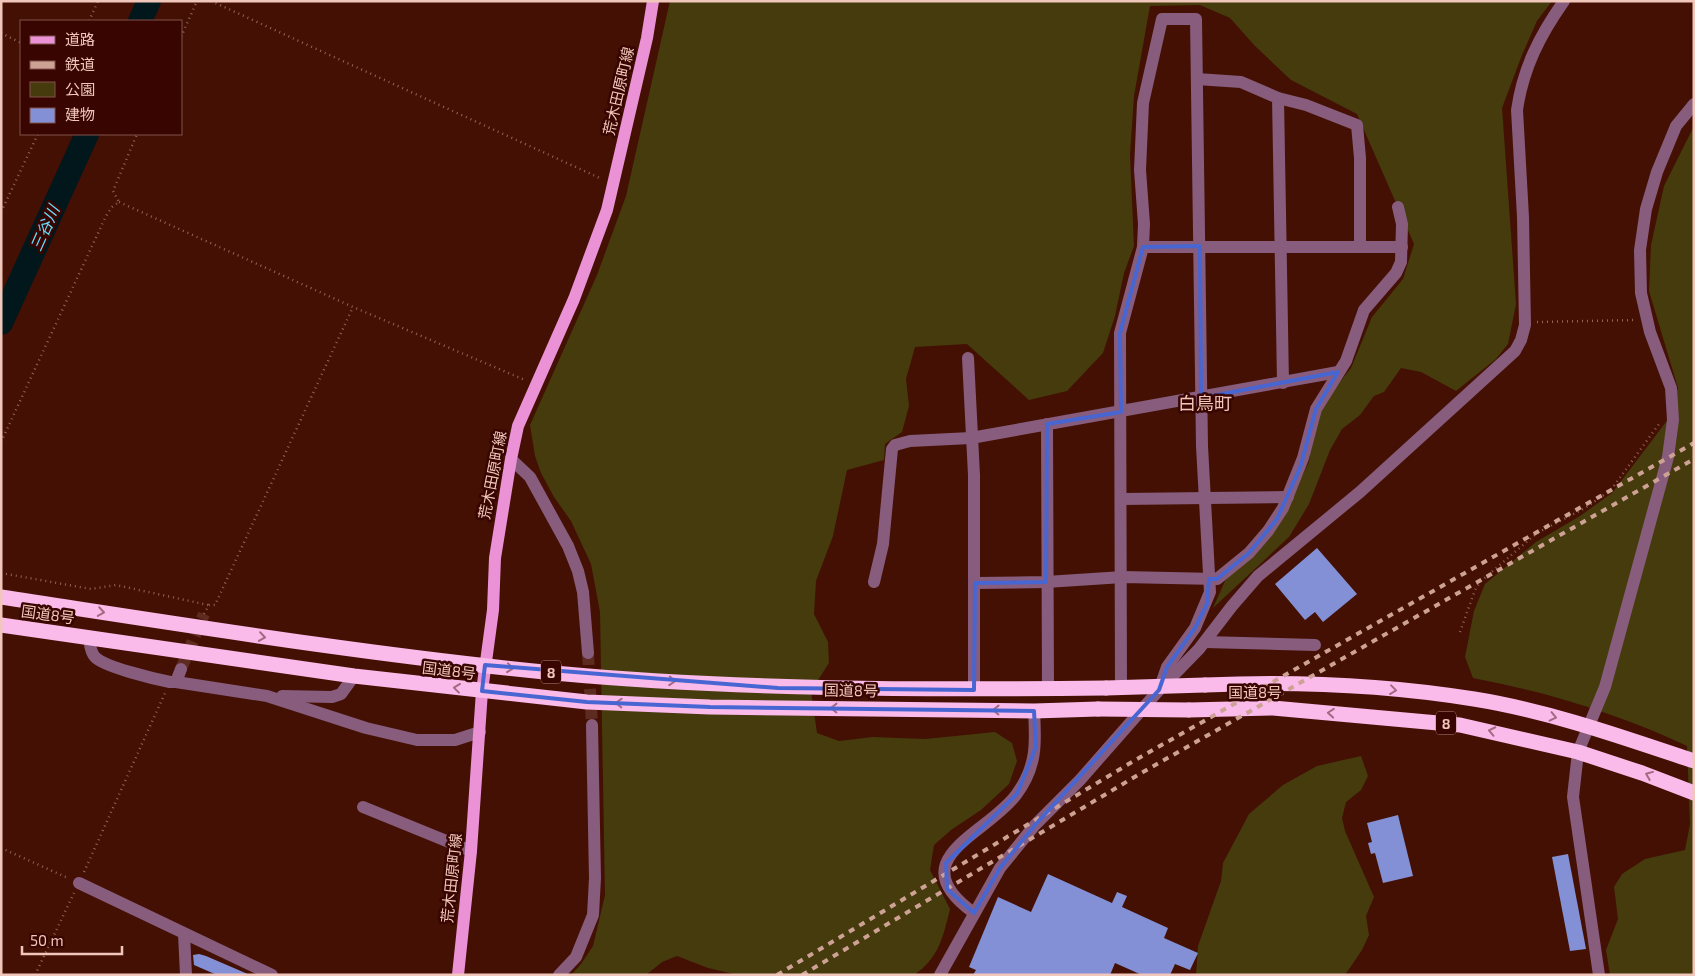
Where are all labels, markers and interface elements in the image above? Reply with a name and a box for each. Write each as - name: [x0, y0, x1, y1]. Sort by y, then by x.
- legend: [20, 20, 182, 135]
- text: 道路: [65, 30, 95, 48]
- street label: 荒木田原町線: [599, 45, 637, 137]
- text: 鉄道: [65, 55, 95, 73]
- text: 公園: [65, 80, 95, 98]
- text: 建物: [65, 105, 95, 123]
- water label: 三谷川: [26, 200, 63, 254]
- district label: 白鳥町: [1178, 392, 1232, 414]
- street label: 荒木田原町線: [475, 429, 509, 521]
- street label: 国道8号: [20, 601, 76, 627]
- one-way arrow: [97, 607, 106, 617]
- one-way arrow: [258, 631, 266, 641]
- street label: 国道8号: [421, 658, 477, 682]
- road number: 8: [541, 660, 561, 684]
- one-way arrow: [506, 662, 514, 673]
- one-way arrow: [668, 675, 676, 686]
- street label: 国道8号: [824, 681, 878, 699]
- one-way arrow: [453, 683, 461, 694]
- street label: 国道8号: [1228, 683, 1282, 701]
- one-way arrow: [1390, 684, 1398, 695]
- one-way arrow: [615, 698, 622, 708]
- one-way arrow: [830, 703, 838, 713]
- one-way arrow: [992, 705, 1000, 715]
- one-way arrow: [1327, 708, 1335, 719]
- road number: 8: [1436, 711, 1456, 734]
- one-way arrow: [1549, 711, 1558, 722]
- one-way arrow: [1488, 727, 1497, 737]
- one-way arrow: [1645, 771, 1653, 781]
- street label: 荒木田原町線: [437, 832, 465, 924]
- scale bar: [22, 924, 122, 956]
- text: 50 m: [30, 931, 64, 949]

